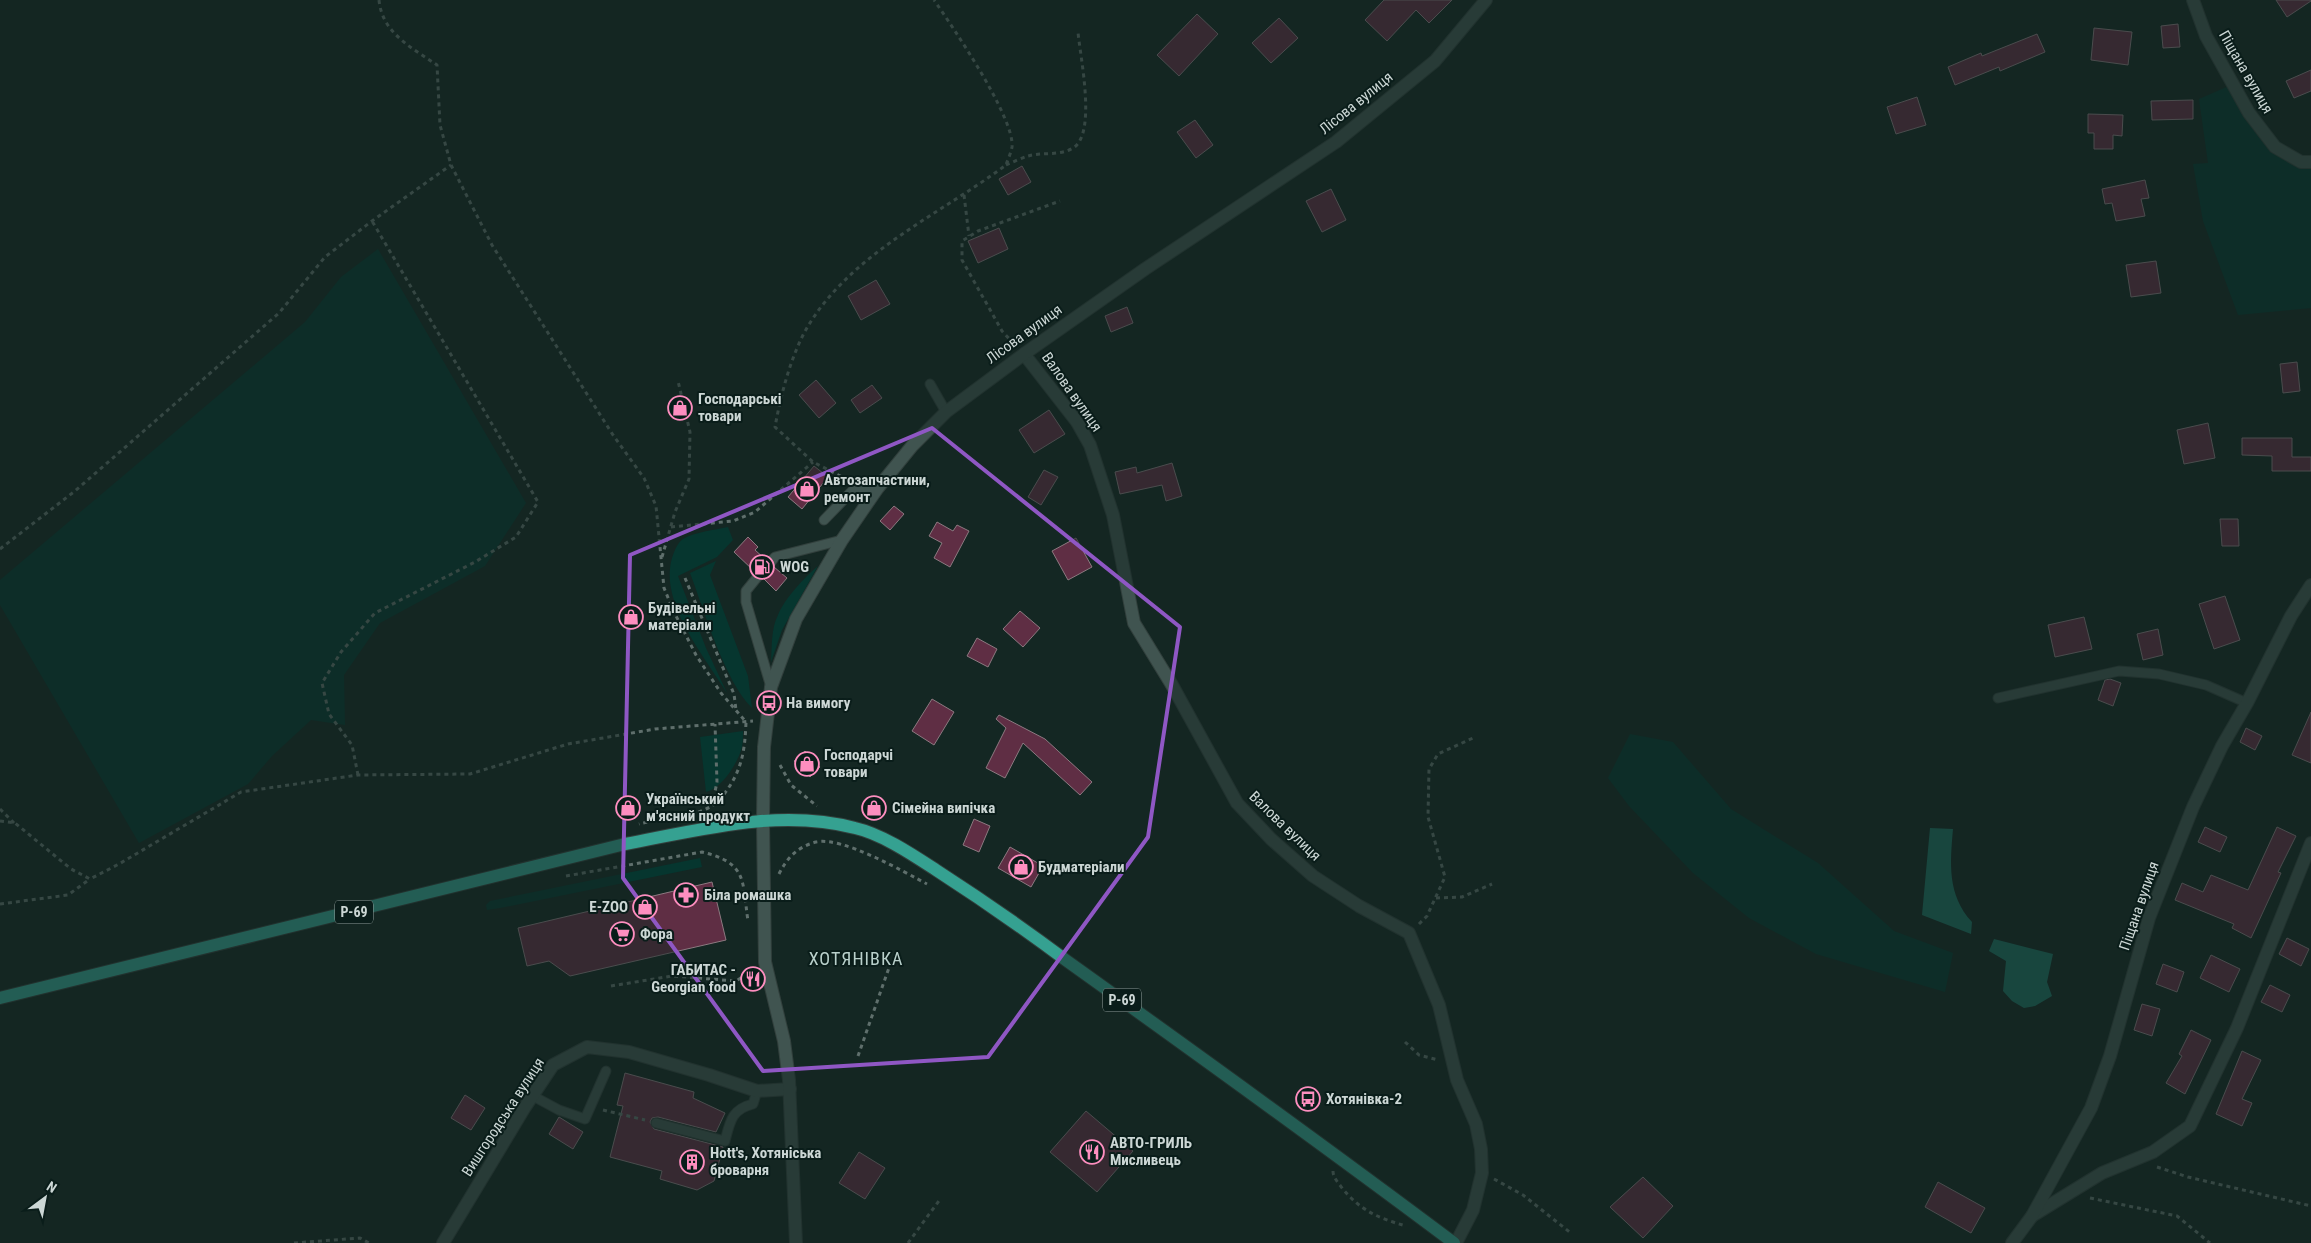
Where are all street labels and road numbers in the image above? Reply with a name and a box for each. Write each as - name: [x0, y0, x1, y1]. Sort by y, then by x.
- street label: Піщана вулиця: [2215, 27, 2277, 117]
- street label: Лісова вулиця: [1316, 68, 1396, 138]
- street label: Лісова вулиця: [983, 300, 1065, 368]
- street label: Валова вулиця: [1038, 349, 1106, 435]
- street label: Валова вулиця: [1245, 787, 1325, 865]
- street label: Піщана вулиця: [2115, 859, 2163, 953]
- road number: Р-69: [335, 900, 373, 924]
- road number: Р-69: [1103, 988, 1141, 1012]
- street label: Вишгородська вулиця: [458, 1054, 548, 1180]

